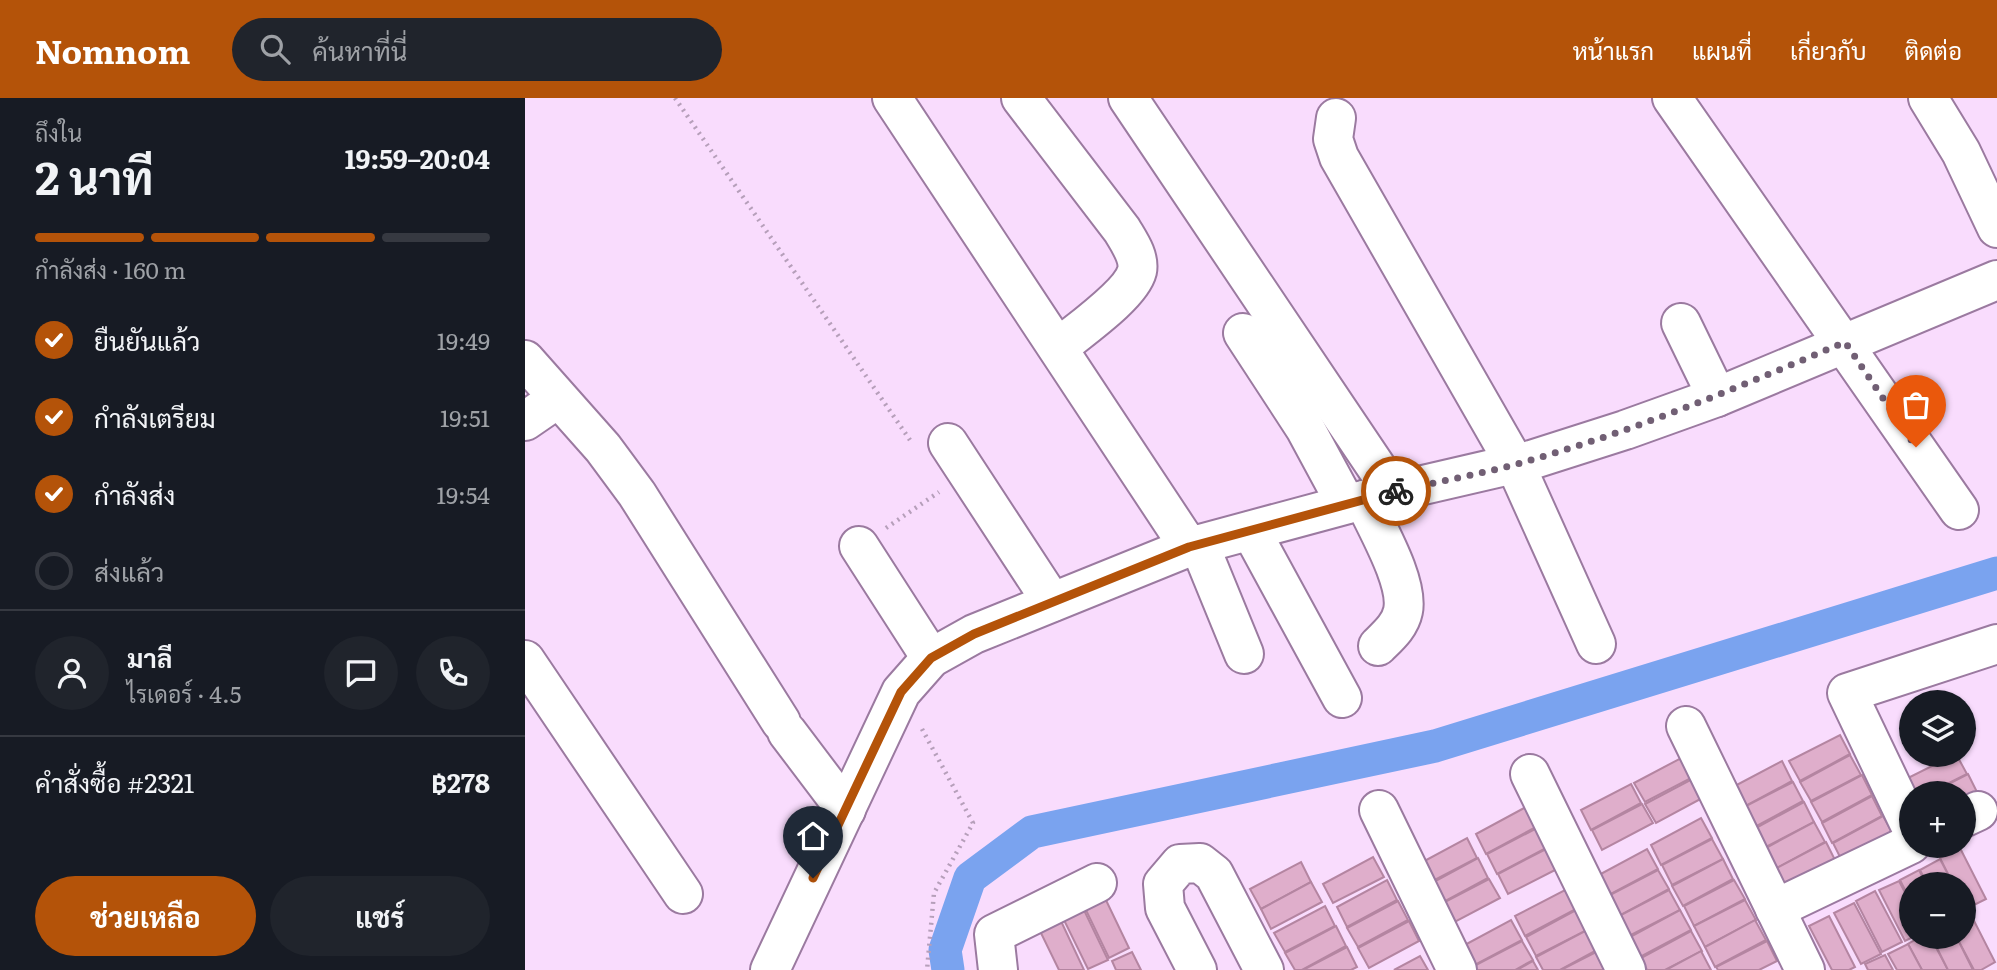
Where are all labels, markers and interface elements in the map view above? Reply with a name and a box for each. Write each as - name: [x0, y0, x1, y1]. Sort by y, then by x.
- search box: [232, 18, 722, 81]
- text: Nomnom: [35, 25, 190, 74]
- icon: search: [256, 30, 294, 68]
- text: ค้นหาที่นี่: [312, 30, 407, 69]
- text: หน้าแรก: [1573, 32, 1654, 67]
- text: แผนที่: [1692, 32, 1752, 67]
- text: เกี่ยวกับ: [1790, 32, 1867, 67]
- text: ติดต่อ: [1905, 32, 1962, 67]
- text: ถึงใน: [35, 115, 82, 149]
- text: 19:59–20:04: [345, 138, 490, 177]
- text: 2 นาที: [35, 141, 153, 209]
- text: กำลังส่ง · 160 m: [35, 252, 186, 286]
- text: ยืนยันแล้ว: [94, 320, 200, 359]
- icon: check: [35, 321, 73, 359]
- text: 19:49: [437, 323, 490, 357]
- pin: [1886, 375, 1946, 447]
- icon: bag: [1897, 386, 1935, 424]
- text: กำลังเตรียม: [94, 397, 216, 436]
- icon: check: [35, 398, 73, 436]
- text: 19:51: [440, 400, 490, 434]
- courier: [1361, 456, 1431, 526]
- icon: bike: [1377, 472, 1415, 510]
- text: กำลังส่ง: [94, 474, 175, 513]
- icon: check: [35, 475, 73, 513]
- text: 19:54: [437, 477, 490, 511]
- text: ส่งแล้ว: [94, 551, 164, 590]
- button: person: [35, 636, 109, 710]
- button: chat: [324, 636, 398, 710]
- button: phone: [416, 636, 490, 710]
- text: มาลี: [127, 637, 172, 676]
- text: ไรเดอร์ · 4.5: [127, 676, 241, 710]
- map controls: [1899, 690, 1976, 949]
- button: layers: [1899, 690, 1976, 767]
- text: คำสั่งซื้อ #2321: [35, 762, 194, 801]
- text: ฿278: [431, 762, 490, 801]
- button: +: [1899, 781, 1976, 858]
- pin: [783, 806, 843, 878]
- icon: home: [794, 817, 832, 855]
- button: −: [1899, 872, 1976, 949]
- button: ช่วยเหลือ: [35, 876, 256, 956]
- button: แชร์: [270, 876, 490, 956]

